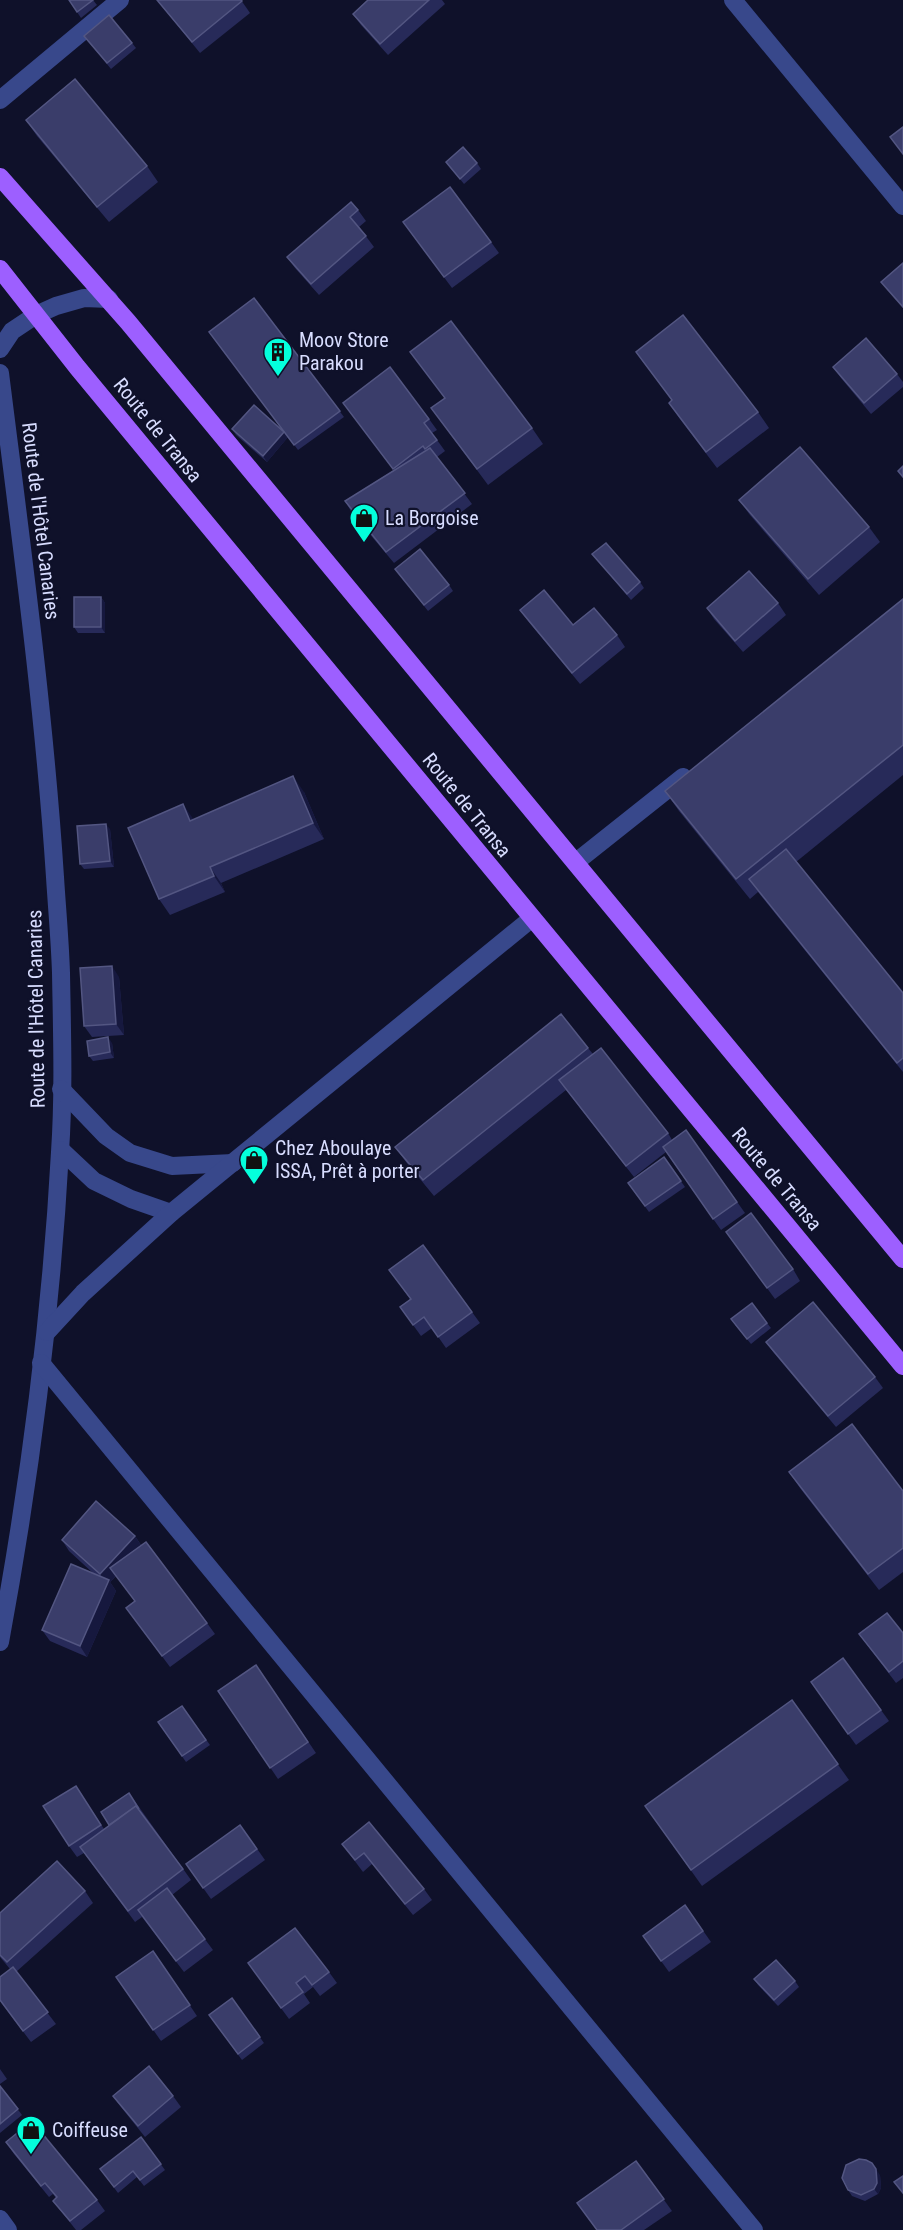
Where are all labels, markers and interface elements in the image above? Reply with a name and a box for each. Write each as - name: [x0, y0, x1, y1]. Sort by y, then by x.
- place label: Moov Store Parakou: [299, 328, 389, 375]
- building icon: Moov Store Parakou: [262, 336, 294, 378]
- street label: Route de Transa: [109, 373, 207, 487]
- street label: Route de l'Hôtel Canaries: [17, 421, 65, 621]
- shop icon: La Borgoise: [348, 502, 380, 544]
- place label: La Borgoise: [385, 506, 479, 530]
- street label: Route de Transa: [418, 748, 516, 862]
- street label: Route de l'Hôtel Canaries: [22, 910, 50, 1108]
- street label: Route de Transa: [727, 1123, 827, 1235]
- place label: Chez Aboulaye ISSA, Prêt à porter: [275, 1136, 420, 1183]
- shop icon: Chez Aboulaye ISSA, Prêt à porter: [238, 1144, 270, 1186]
- shop icon: Coiffeuse: [15, 2114, 47, 2156]
- place label: Coiffeuse: [52, 2118, 128, 2142]

